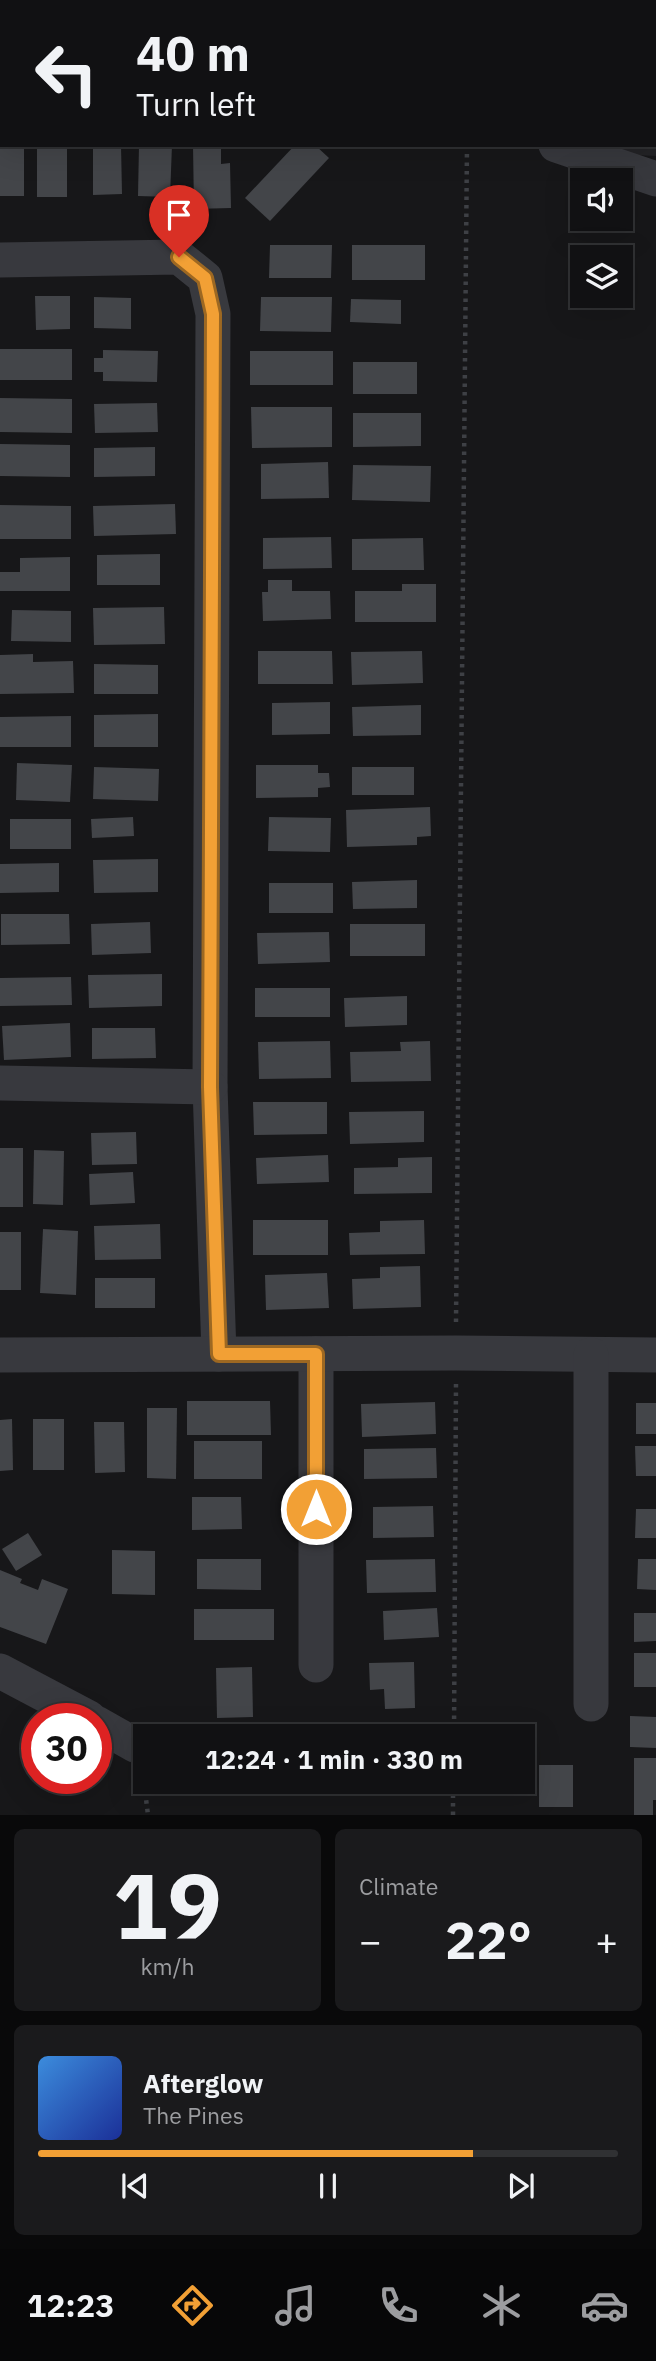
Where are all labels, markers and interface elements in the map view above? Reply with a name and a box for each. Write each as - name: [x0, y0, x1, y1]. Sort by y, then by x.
- text: 40 m: [136, 21, 250, 84]
- icon: left: [21, 28, 112, 119]
- text: Turn left: [136, 83, 256, 125]
- map controls: [570, 168, 633, 308]
- button: sound: [570, 168, 633, 231]
- pin: [149, 185, 209, 257]
- icon: arrive: [160, 196, 198, 234]
- button: layers: [570, 245, 633, 308]
- position arrow: [279, 1472, 353, 1546]
- speed limit sign: 30: [21, 1703, 112, 1794]
- text: 12:24 · 1 min · 330 m: [205, 1742, 463, 1776]
- text: 19: [113, 1846, 222, 1964]
- text: Climate: [359, 1871, 438, 1901]
- text: 22°: [445, 1906, 532, 1973]
- text: −: [359, 1916, 382, 1965]
- text: +: [595, 1916, 618, 1965]
- text: km/h: [140, 1951, 195, 1981]
- text: Afterglow: [143, 2066, 263, 2100]
- text: The Pines: [143, 2100, 244, 2130]
- icon: previous: [116, 2167, 154, 2205]
- icon: pause: [309, 2167, 347, 2205]
- icon: next: [502, 2167, 540, 2205]
- icon: directions: [168, 2281, 217, 2330]
- icon: music: [271, 2281, 320, 2330]
- icon: phone: [374, 2281, 423, 2330]
- icon: climate: [477, 2281, 526, 2330]
- icon: car: [580, 2281, 629, 2330]
- text: 12:23: [27, 2284, 114, 2326]

